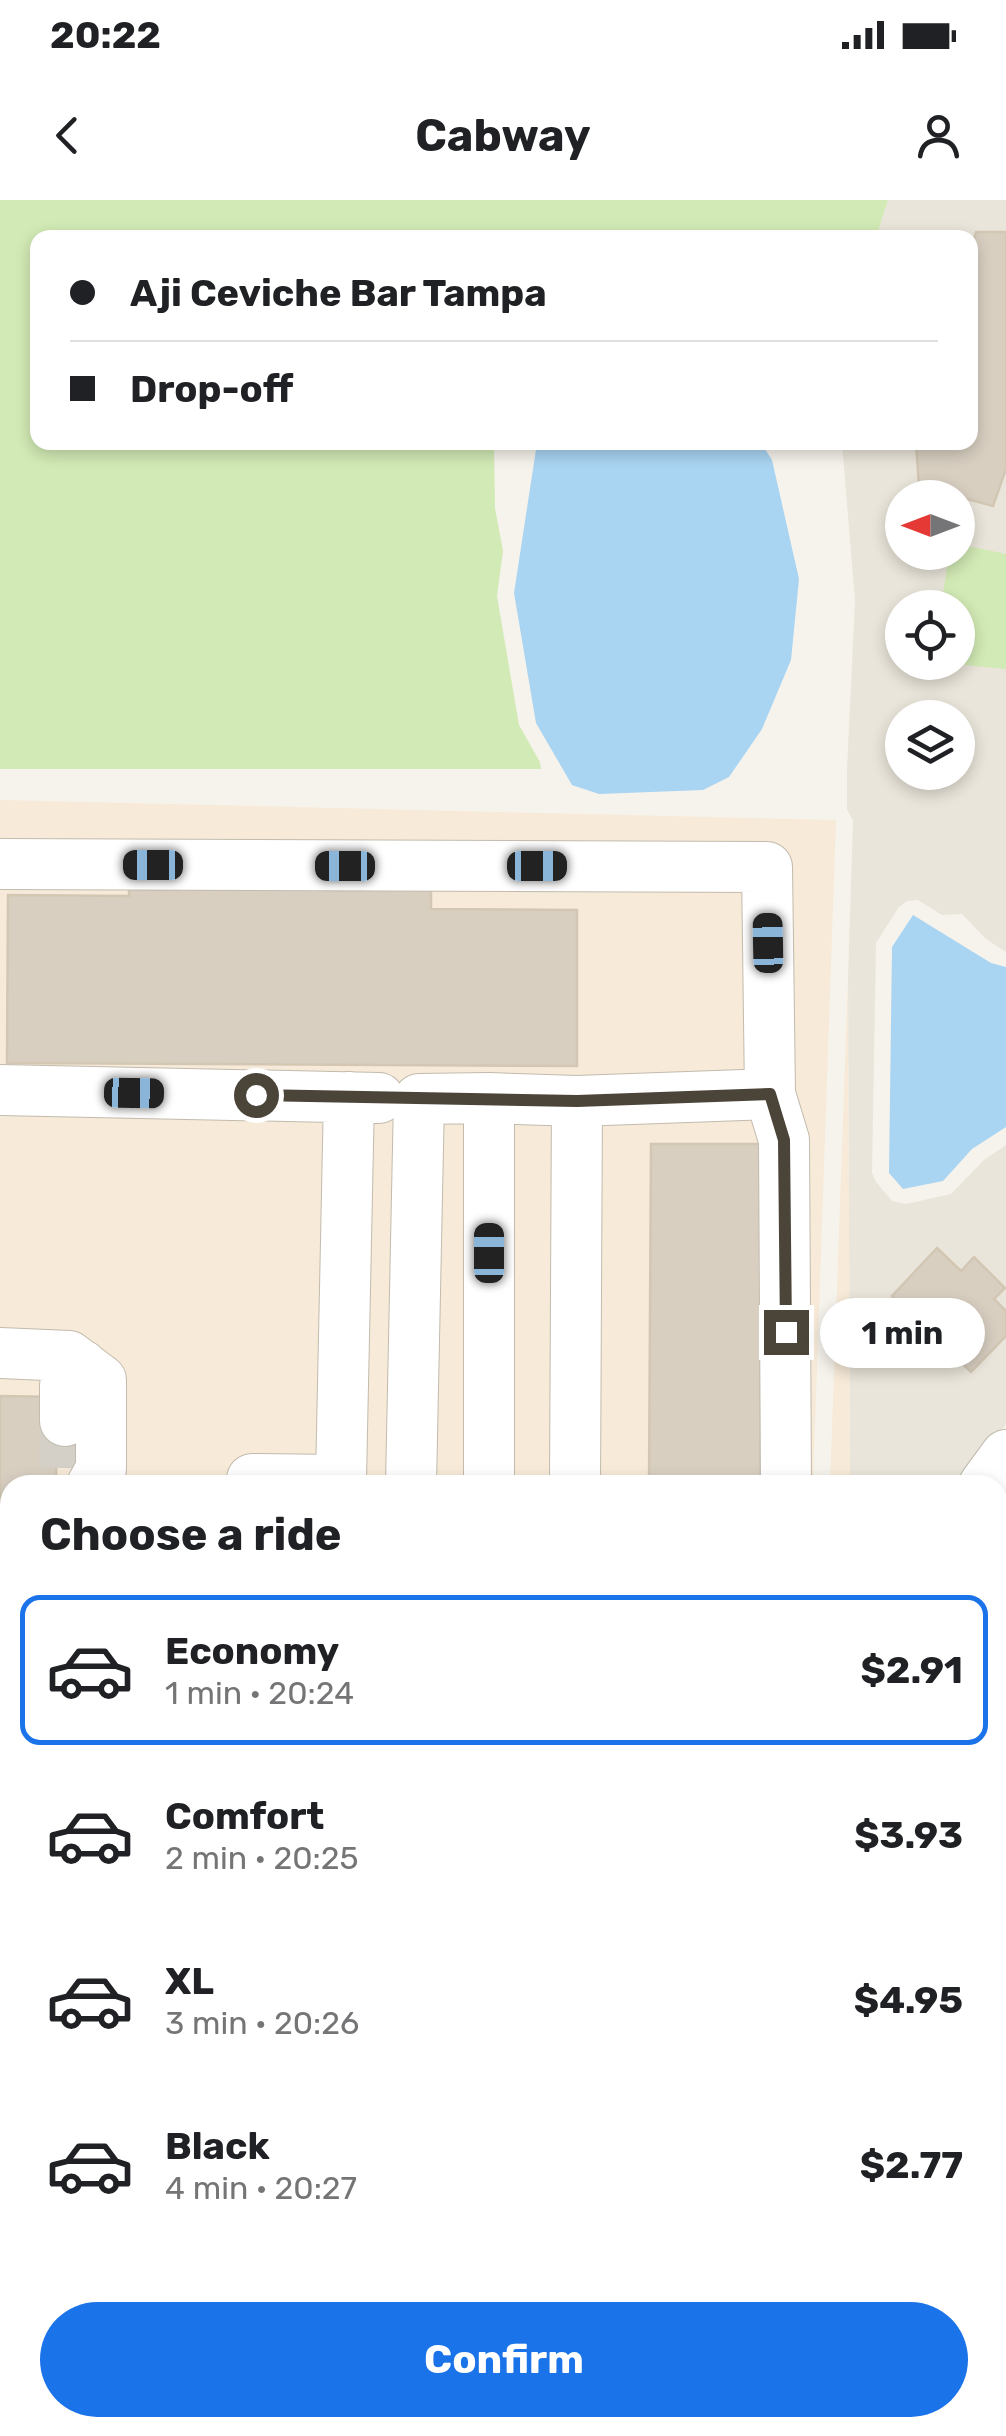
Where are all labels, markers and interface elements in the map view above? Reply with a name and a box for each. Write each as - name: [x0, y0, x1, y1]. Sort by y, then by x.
- text: 20:22: [50, 12, 161, 58]
- icon: back: [40, 108, 95, 163]
- icon: person: [911, 108, 966, 163]
- text: Cabway: [415, 109, 591, 162]
- text: Aji Ceviche Bar Tampa: [130, 270, 547, 316]
- text: Drop-off: [130, 366, 293, 412]
- north arrow: [885, 480, 975, 570]
- map controls: [885, 480, 975, 790]
- button: locate: [885, 590, 975, 680]
- button: layers: [885, 700, 975, 790]
- car: [123, 850, 183, 880]
- car: [315, 851, 375, 881]
- car: [507, 851, 567, 881]
- car: [752, 913, 784, 973]
- route start: [234, 1073, 279, 1118]
- car: [104, 1077, 164, 1109]
- car: [474, 1223, 504, 1283]
- callout: 1 min: [821, 1297, 986, 1367]
- route end: [764, 1310, 809, 1355]
- text: 1 min: [862, 1314, 943, 1352]
- text: Choose a ride: [40, 1508, 342, 1561]
- icon: car: [45, 1625, 135, 1715]
- text: Economy: [165, 1628, 339, 1674]
- text: $2.91: [860, 1647, 963, 1693]
- text: 1 min · 20:24: [165, 1674, 354, 1712]
- icon: car: [45, 1790, 135, 1880]
- text: Comfort: [165, 1793, 324, 1839]
- text: $3.93: [854, 1812, 963, 1858]
- text: 2 min · 20:25: [165, 1839, 359, 1877]
- icon: car: [45, 1955, 135, 2045]
- text: XL: [165, 1958, 214, 2004]
- text: $4.95: [854, 1977, 963, 2023]
- text: 3 min · 20:26: [165, 2004, 359, 2042]
- icon: car: [45, 2120, 135, 2210]
- text: Black: [165, 2123, 270, 2169]
- text: $2.77: [860, 2142, 963, 2188]
- text: 4 min · 20:27: [165, 2169, 357, 2207]
- button: Confirm: [40, 2302, 968, 2417]

